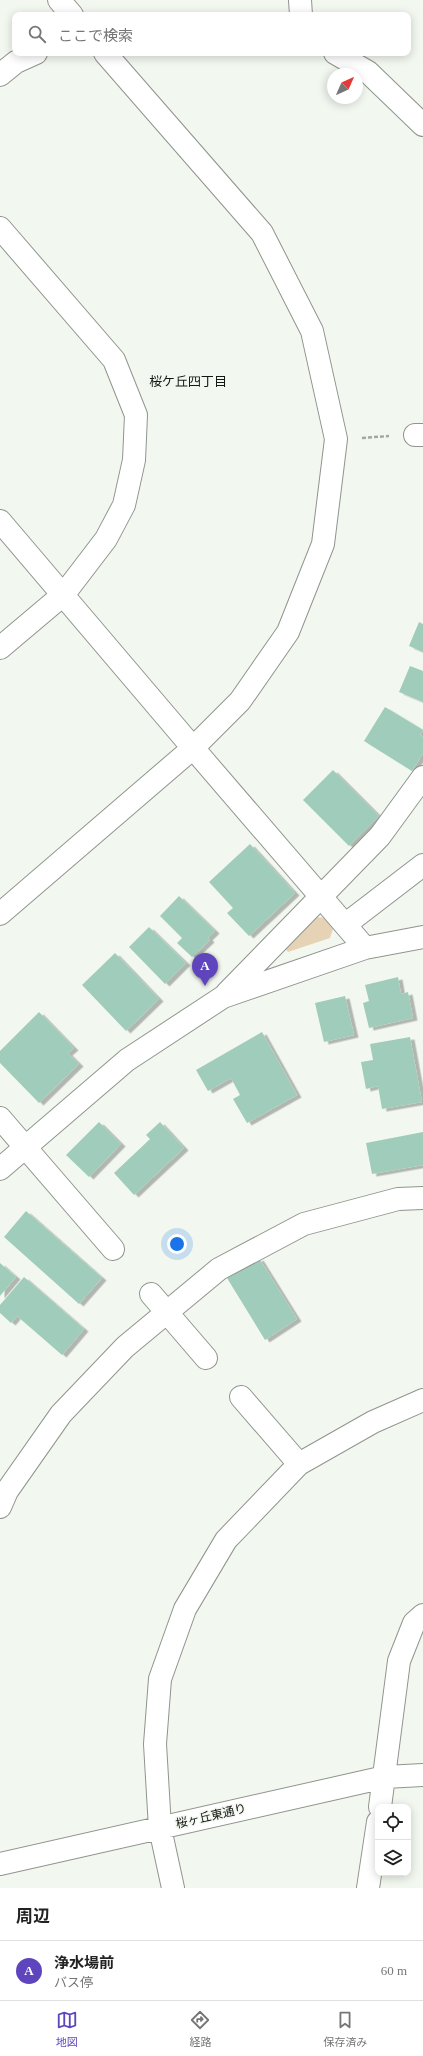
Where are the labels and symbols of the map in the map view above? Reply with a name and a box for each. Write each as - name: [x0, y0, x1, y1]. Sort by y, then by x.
- north arrow: [327, 68, 363, 104]
- district label: 桜ケ丘四丁目: [149, 374, 227, 389]
- pin: A: [192, 953, 218, 986]
- your location: [167, 1234, 187, 1254]
- street label: 桜ヶ丘東通り: [174, 1801, 248, 1831]

